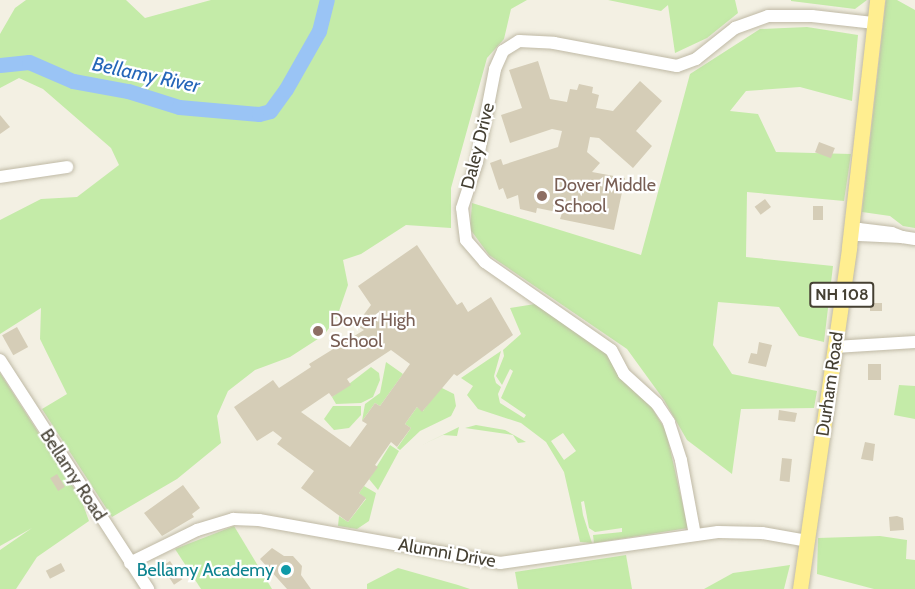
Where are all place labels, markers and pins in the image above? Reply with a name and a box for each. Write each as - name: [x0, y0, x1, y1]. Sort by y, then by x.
- place label: Dover Middle School: [554, 175, 656, 218]
- marker: Dover Middle School: [535, 189, 549, 203]
- place label: Dover High School: [330, 310, 415, 352]
- marker: Dover High School: [311, 324, 325, 338]
- place label: Bellamy Academy: [137, 559, 274, 581]
- marker: Bellamy Academy: [279, 563, 293, 577]

